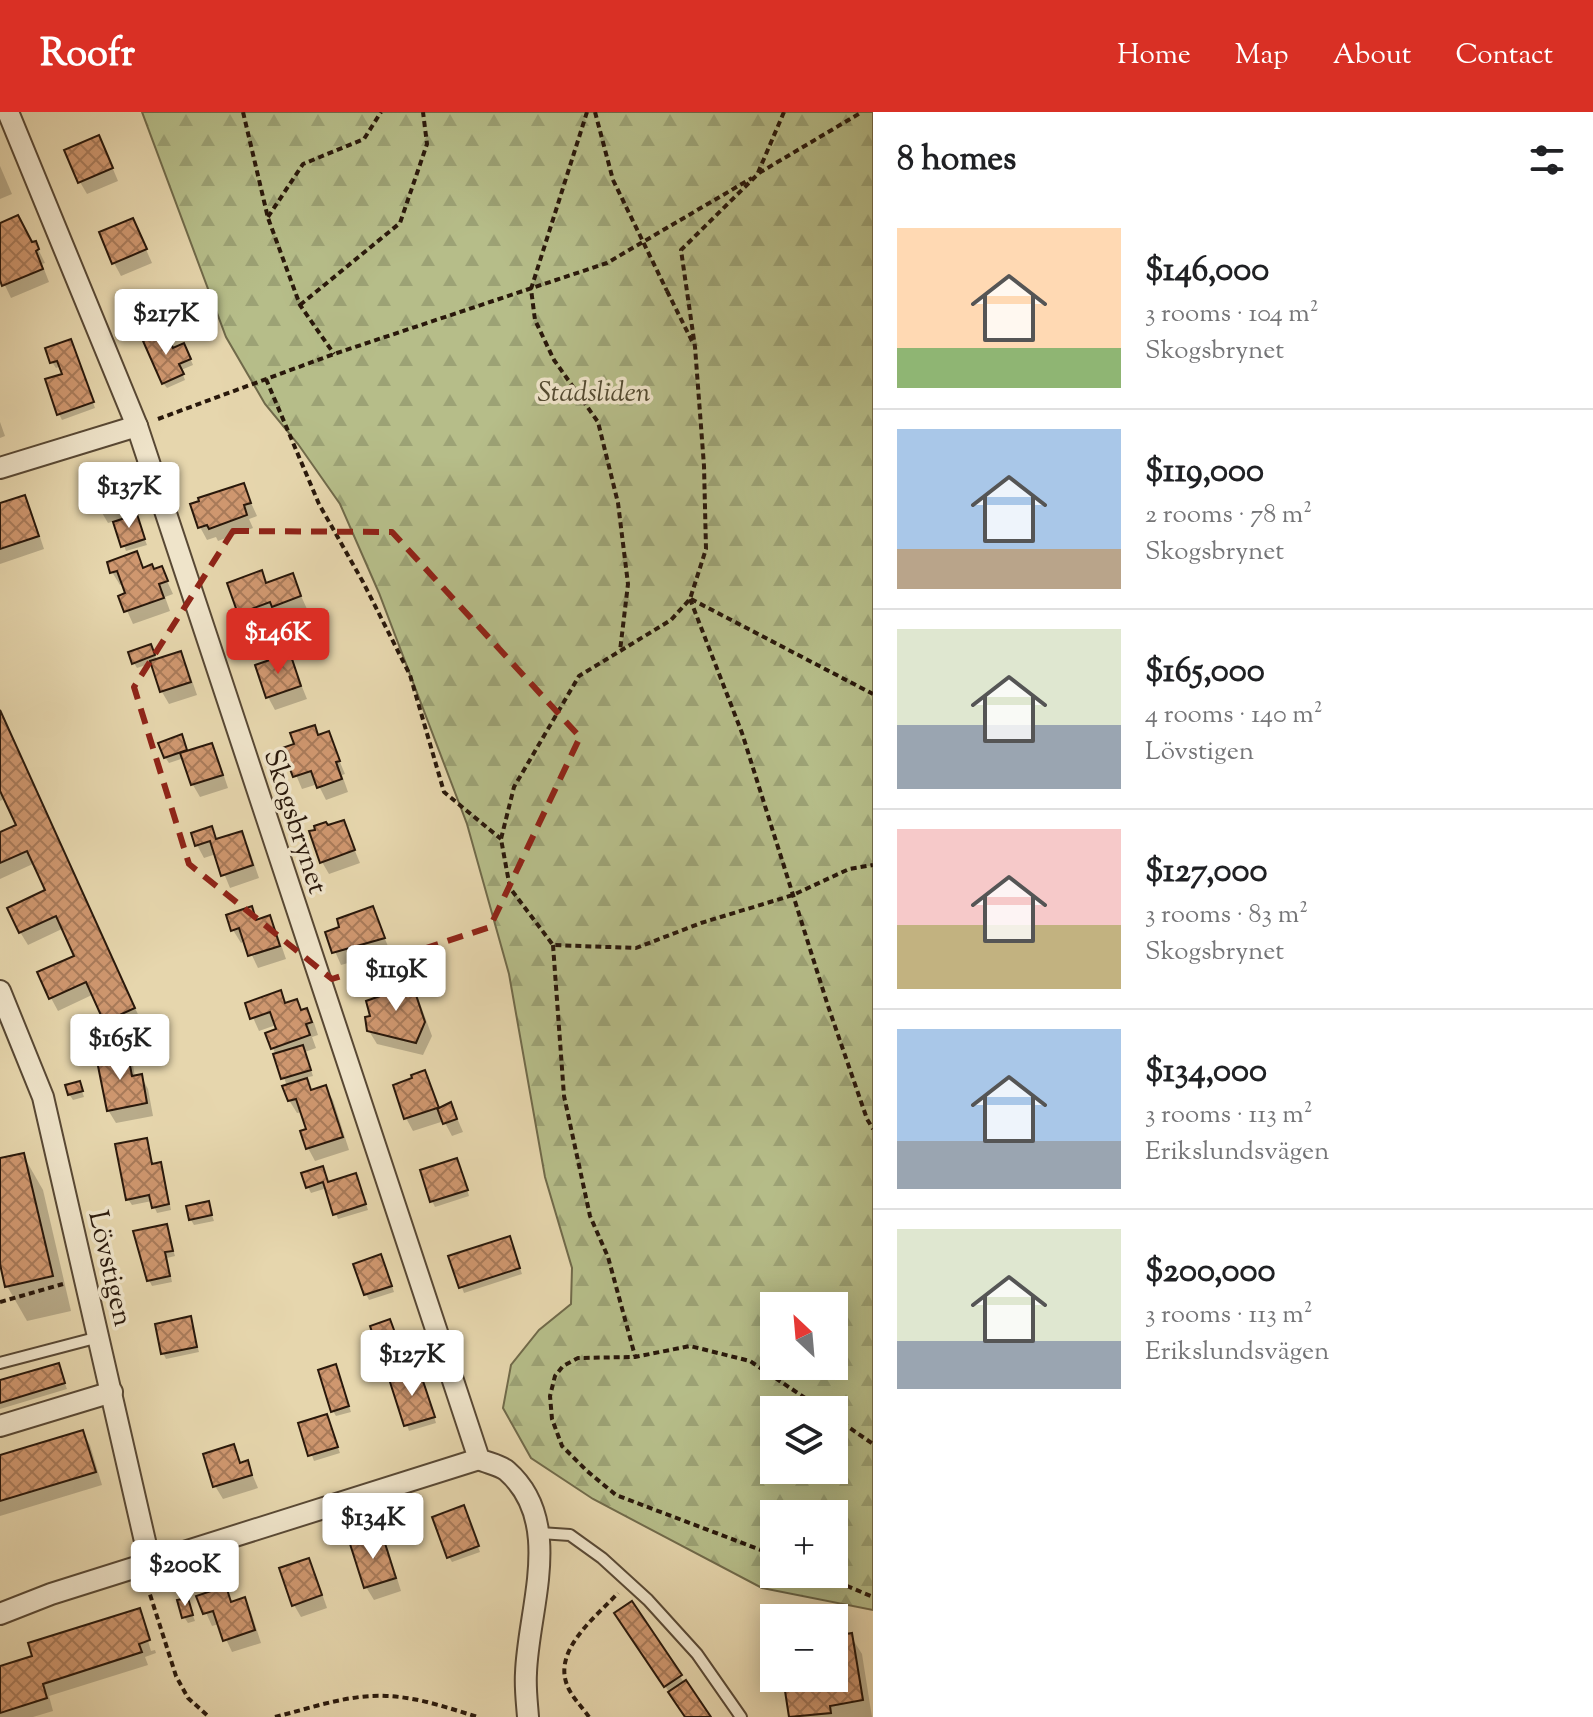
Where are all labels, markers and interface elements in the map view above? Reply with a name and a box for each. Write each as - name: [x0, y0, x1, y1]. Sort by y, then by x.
- text: Roofr: [40, 29, 135, 83]
- text: Home: [1117, 36, 1191, 76]
- text: Map: [1235, 36, 1289, 76]
- text: About: [1333, 36, 1411, 76]
- text: Contact: [1455, 36, 1553, 76]
- text: 8 homes: [897, 136, 1016, 185]
- icon: filters: [1525, 138, 1569, 182]
- text: $146,000: [1145, 247, 1269, 296]
- icon: home: [961, 260, 1057, 356]
- pin: $217K: [110, 289, 222, 357]
- text: $217K: [133, 296, 199, 333]
- text: 3 rooms · 104 m²: [1145, 296, 1319, 333]
- text: Skogsbrynet: [1145, 333, 1284, 370]
- park label: Stadsliden: [538, 374, 651, 414]
- text: $119,000: [1145, 448, 1264, 497]
- icon: home: [961, 461, 1057, 557]
- pin: $137K: [73, 462, 185, 530]
- text: $137K: [96, 469, 162, 506]
- text: 2 rooms · 78 m²: [1145, 497, 1312, 534]
- text: Skogsbrynet: [1145, 534, 1284, 571]
- pin: $146K: [222, 608, 334, 676]
- text: $146K: [244, 615, 312, 652]
- text: $165,000: [1145, 648, 1265, 697]
- icon: home: [961, 661, 1057, 757]
- text: 4 rooms · 140 m²: [1145, 697, 1322, 734]
- text: Lövstigen: [1145, 734, 1254, 771]
- street label: Skogsbrynet: [252, 745, 336, 900]
- text: $127,000: [1145, 848, 1268, 897]
- icon: home: [961, 861, 1057, 957]
- text: 3 rooms · 83 m²: [1145, 897, 1308, 934]
- text: Skogsbrynet: [1145, 934, 1284, 971]
- pin: $119K: [340, 945, 452, 1013]
- text: $119K: [365, 952, 427, 989]
- pin: $165K: [64, 1014, 176, 1082]
- text: $165K: [88, 1021, 152, 1058]
- text: $134,000: [1145, 1048, 1267, 1097]
- icon: home: [961, 1061, 1057, 1157]
- text: 3 rooms · 113 m²: [1145, 1097, 1313, 1134]
- text: Erikslundsvägen: [1145, 1134, 1329, 1171]
- street label: Lövstigen: [76, 1207, 142, 1330]
- text: $200,000: [1145, 1248, 1276, 1297]
- icon: home: [961, 1261, 1057, 1357]
- north arrow: [760, 1292, 848, 1380]
- map controls: [760, 1292, 848, 1692]
- text: 3 rooms · 113 m²: [1145, 1297, 1313, 1334]
- pin: $127K: [356, 1330, 468, 1398]
- text: Erikslundsvägen: [1145, 1334, 1329, 1371]
- text: $127K: [379, 1337, 445, 1374]
- button: layers: [760, 1396, 848, 1484]
- pin: $134K: [317, 1493, 429, 1561]
- text: $134K: [340, 1500, 406, 1537]
- button: +: [760, 1500, 848, 1588]
- pin: $200K: [129, 1540, 241, 1608]
- text: $200K: [149, 1547, 221, 1584]
- button: −: [760, 1604, 848, 1692]

